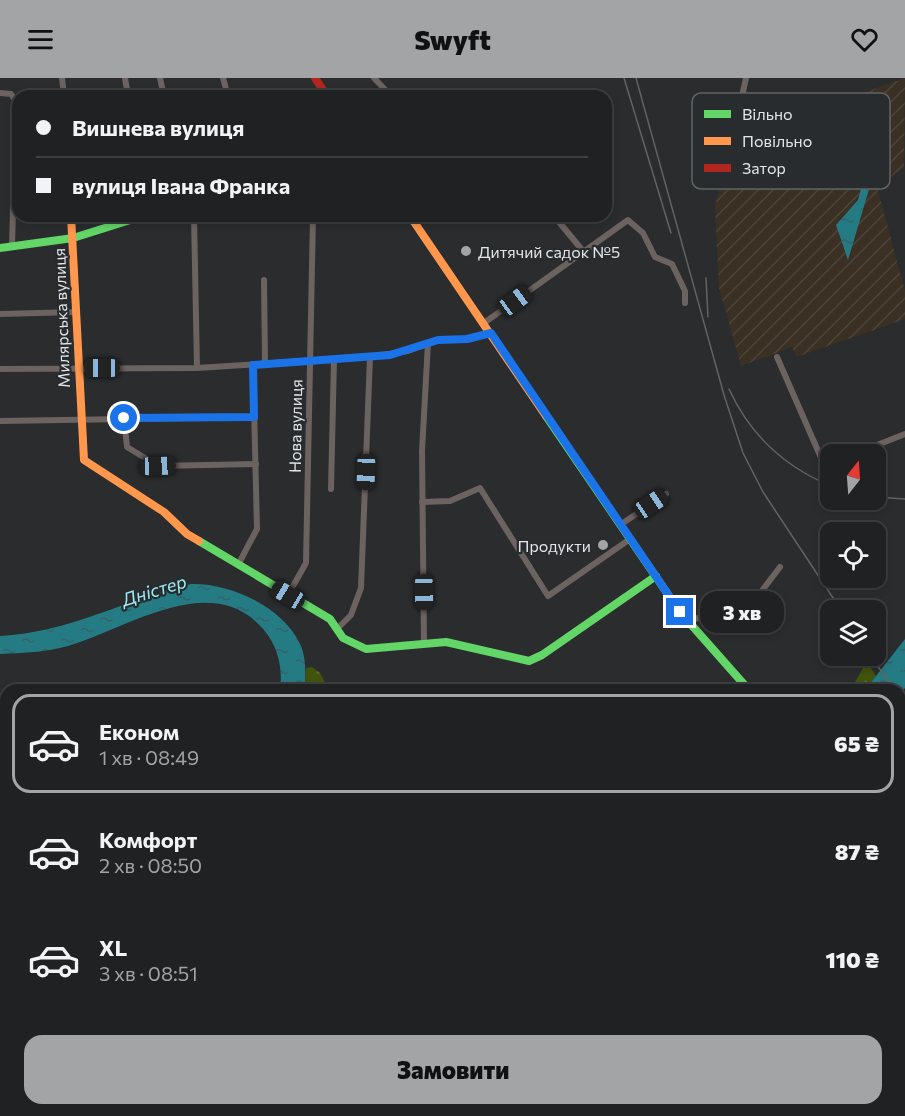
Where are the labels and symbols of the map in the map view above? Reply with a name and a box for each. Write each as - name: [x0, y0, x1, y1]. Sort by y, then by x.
- legend: [692, 93, 890, 189]
- text: Вільно: [742, 104, 793, 123]
- text: Повільно: [742, 131, 812, 150]
- text: Затор: [742, 158, 786, 177]
- place label: Дитячий садок №5: [478, 242, 620, 261]
- marker: Дитячий садок №5: [459, 244, 473, 258]
- street label: Милярська вулиця: [49, 248, 73, 388]
- car: [495, 283, 535, 319]
- car: [84, 359, 120, 377]
- street label: Нова вулиця: [285, 379, 305, 473]
- route start: [110, 404, 137, 431]
- north arrow: [820, 444, 886, 510]
- car: [356, 454, 376, 490]
- car: [140, 456, 176, 476]
- car: [631, 486, 671, 522]
- place label: Продукти: [517, 536, 591, 555]
- marker: Продукти: [596, 538, 610, 552]
- water label: Дністер: [117, 570, 189, 611]
- car: [415, 574, 433, 610]
- car: [268, 578, 308, 612]
- callout: 3 хв: [701, 591, 785, 633]
- route end: [666, 598, 693, 625]

